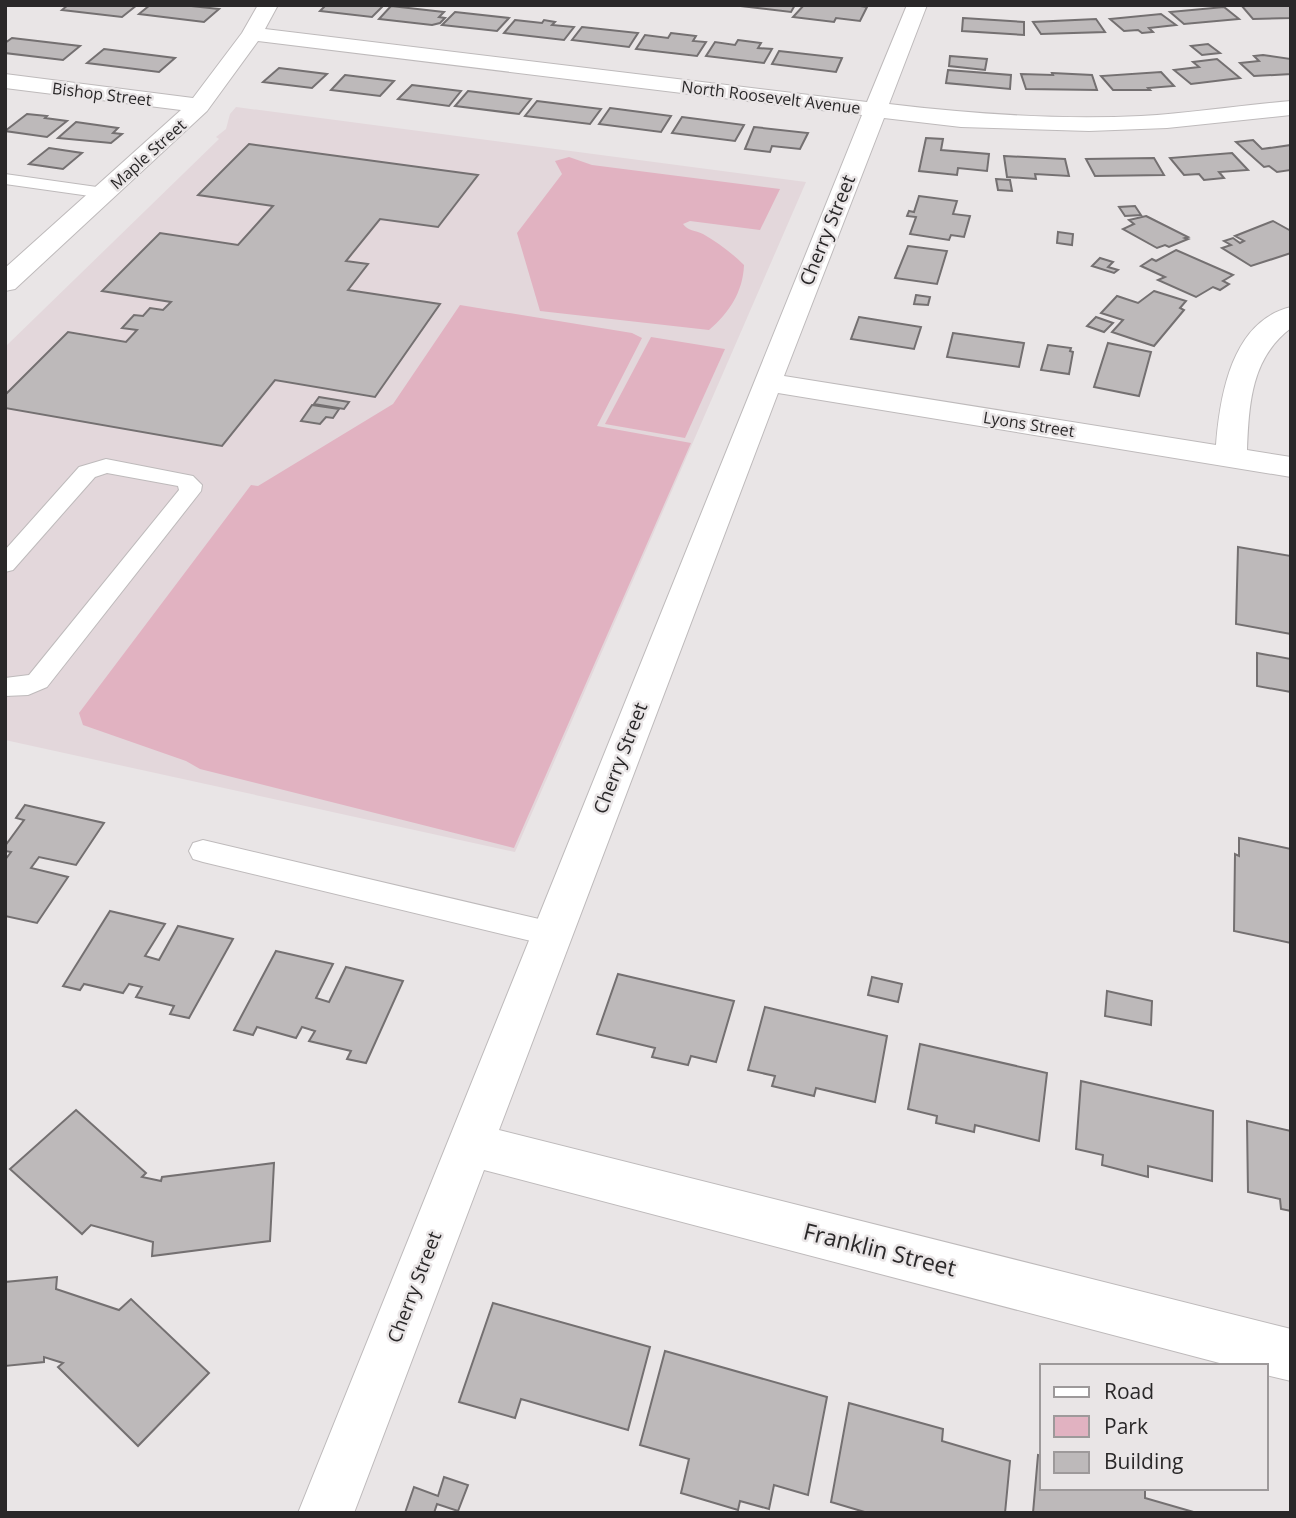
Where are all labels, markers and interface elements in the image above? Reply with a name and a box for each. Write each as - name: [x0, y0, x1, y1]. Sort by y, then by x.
- street label: North Roosevelt Avenue: [680, 75, 862, 119]
- street label: Bishop Street: [51, 77, 153, 111]
- street label: Maple Street: [105, 114, 191, 194]
- street label: Cherry Street: [793, 171, 861, 289]
- street label: Lyons Street: [982, 406, 1077, 442]
- street label: Cherry Street: [587, 698, 653, 817]
- street label: Franklin Street: [800, 1215, 960, 1283]
- street label: Cherry Street: [381, 1227, 447, 1346]
- legend: [1040, 1364, 1268, 1490]
- text: Road: [1104, 1377, 1154, 1405]
- text: Park: [1104, 1412, 1148, 1440]
- text: Building: [1104, 1447, 1183, 1475]

